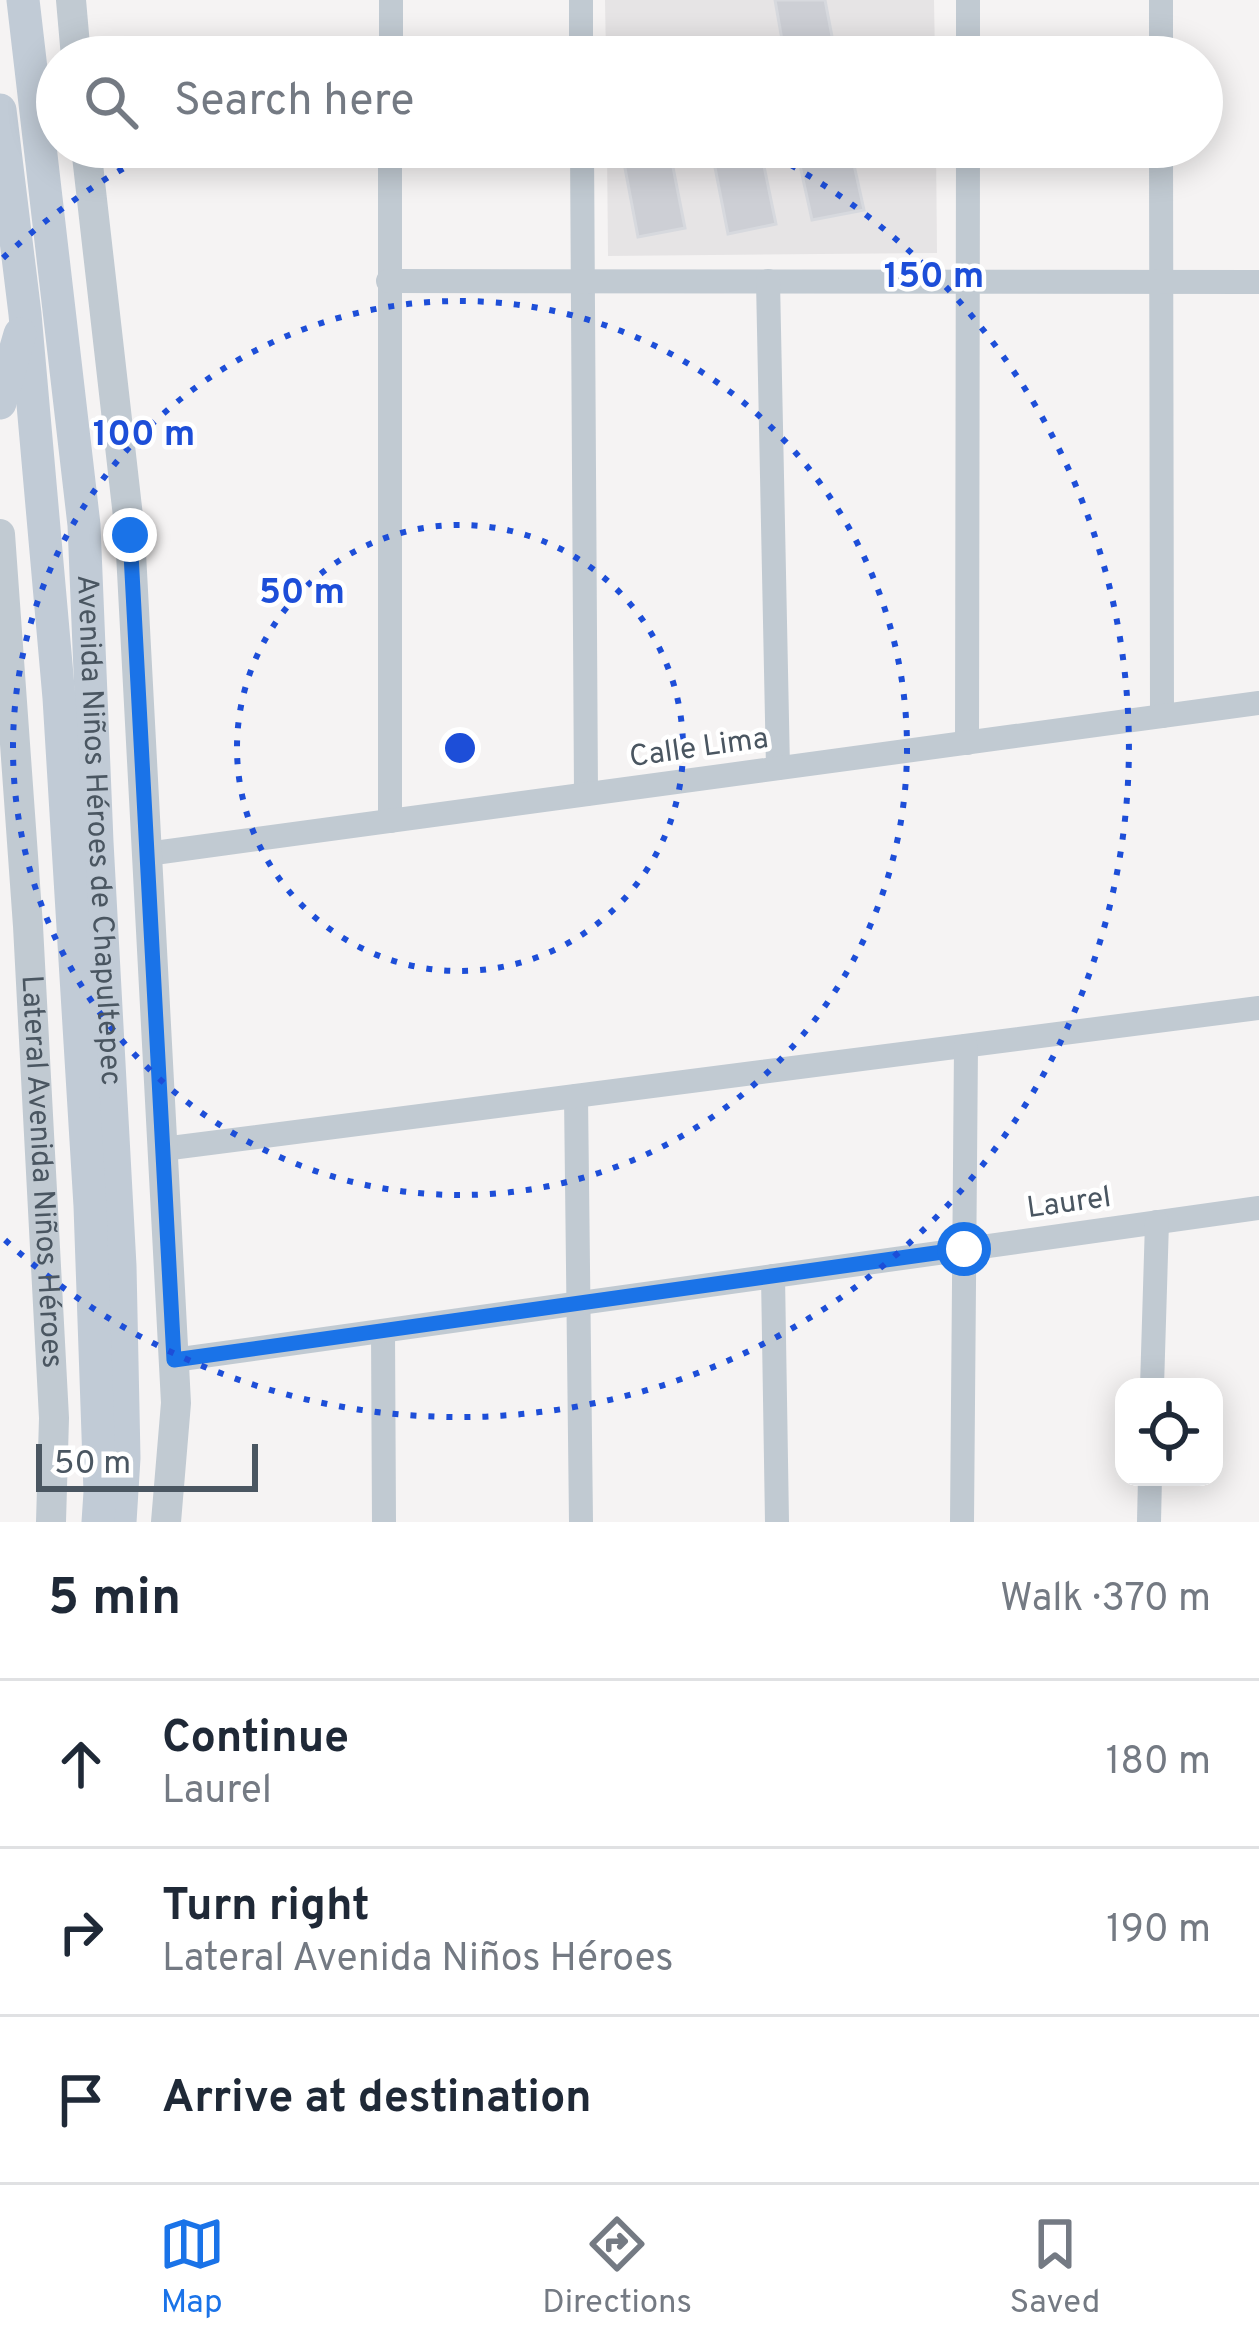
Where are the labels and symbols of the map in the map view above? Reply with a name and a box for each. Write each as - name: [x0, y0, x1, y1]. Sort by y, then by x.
- text: 150 m: [884, 255, 984, 301]
- text: 100 m: [93, 413, 195, 459]
- route end: [103, 508, 157, 562]
- text: 50 m: [259, 571, 345, 617]
- street label: Avenida Niños Héroes de Chapultepec: [68, 574, 129, 1087]
- street label: Calle Lima: [627, 721, 771, 777]
- centre of rings: [439, 727, 481, 769]
- street label: Lateral Avenida Niños Héroes: [12, 974, 70, 1369]
- street label: Laurel: [1025, 1180, 1113, 1228]
- route start: [937, 1222, 991, 1276]
- scale bar: [36, 1438, 258, 1491]

